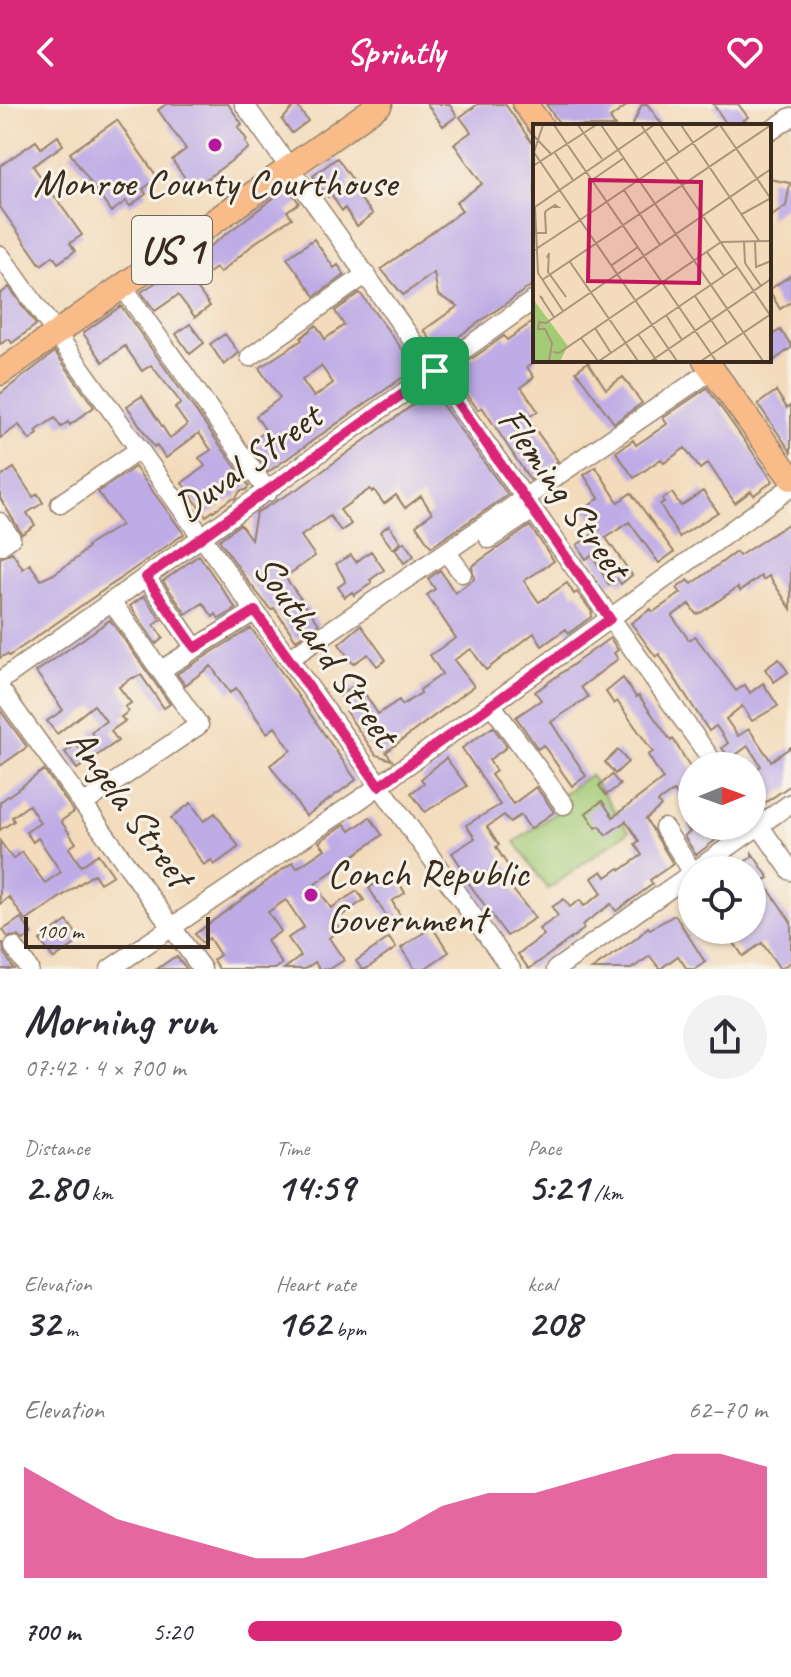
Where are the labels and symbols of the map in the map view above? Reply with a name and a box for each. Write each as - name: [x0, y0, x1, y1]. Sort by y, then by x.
- inset map: [533, 124, 771, 362]
- marker: Monroe County Courthouse: [206, 136, 224, 154]
- place label: Monroe County Courthouse: [33, 158, 400, 208]
- road number: US 1: [132, 216, 212, 284]
- pin: [401, 337, 469, 405]
- street label: Duval Street: [164, 389, 334, 532]
- street label: Fleming Street: [487, 398, 644, 592]
- street label: Southard Street: [242, 545, 412, 759]
- street label: Angela Street: [56, 718, 208, 902]
- north arrow: [678, 752, 766, 840]
- place label: Conch Republic Government: [327, 848, 530, 944]
- marker: Conch Republic Government: [302, 886, 320, 904]
- scale bar: [24, 913, 210, 949]

